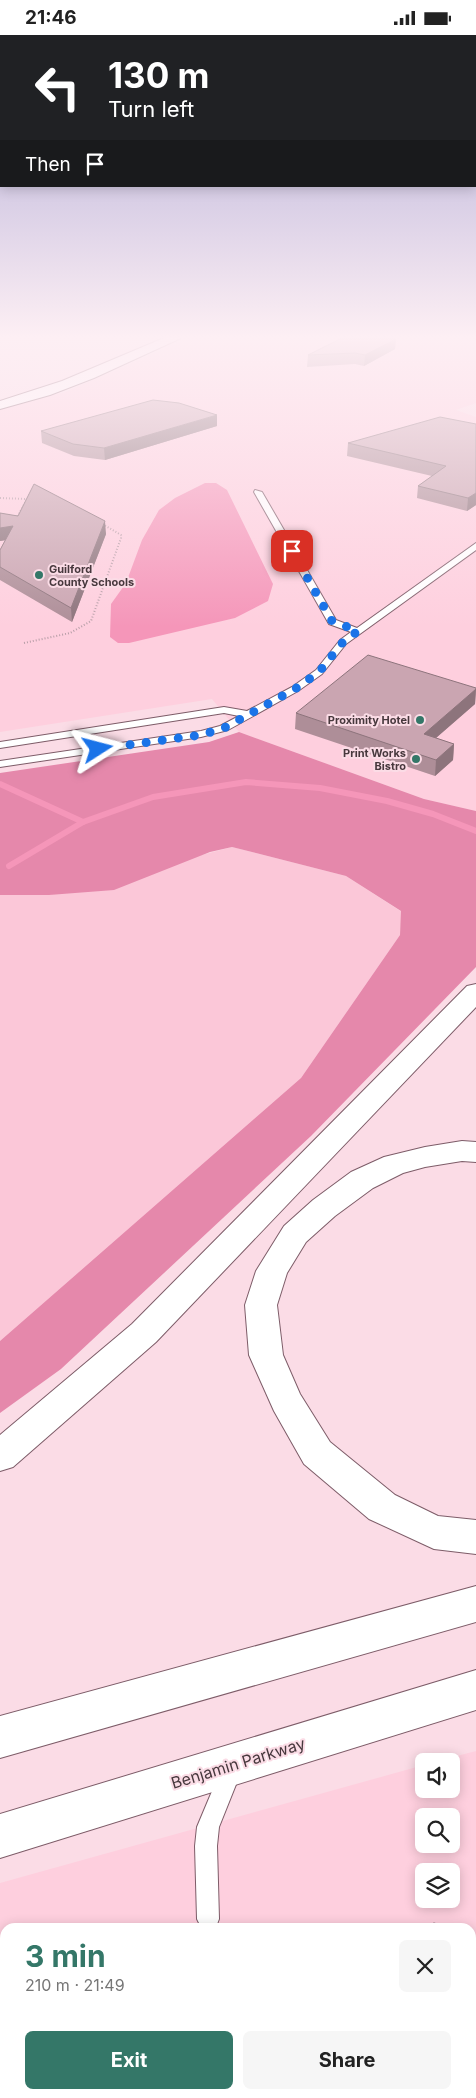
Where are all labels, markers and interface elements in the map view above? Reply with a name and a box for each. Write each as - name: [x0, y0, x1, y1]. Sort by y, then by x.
- text: 21:46: [25, 6, 77, 29]
- text: 130 m: [108, 54, 210, 96]
- icon: left: [25, 55, 90, 120]
- text: Turn left: [108, 96, 194, 122]
- icon: arrive: [81, 150, 109, 178]
- text: Then: [25, 153, 71, 176]
- pin: [271, 530, 313, 572]
- icon: arrive: [278, 537, 306, 565]
- place label: Guilford County Schools: [49, 562, 134, 589]
- marker: Guilford County Schools: [33, 569, 45, 581]
- place label: Proximity Hotel: [328, 713, 410, 727]
- marker: Proximity Hotel: [414, 714, 426, 726]
- position arrow: [71, 722, 123, 774]
- place label: Print Works Bistro: [343, 746, 406, 773]
- marker: Print Works Bistro: [410, 753, 422, 765]
- street label: Benjamin Parkway: [169, 1733, 307, 1793]
- map controls: [415, 1753, 460, 1908]
- button: sound: [415, 1753, 460, 1798]
- button: search: [415, 1808, 460, 1853]
- button: layers: [415, 1863, 460, 1908]
- text: 3 min: [25, 1938, 106, 1974]
- button: close: [399, 1940, 451, 1992]
- text: 210 m · 21:49: [25, 1975, 125, 1995]
- button: Exit: [25, 2031, 233, 2089]
- button: Share: [243, 2031, 451, 2089]

